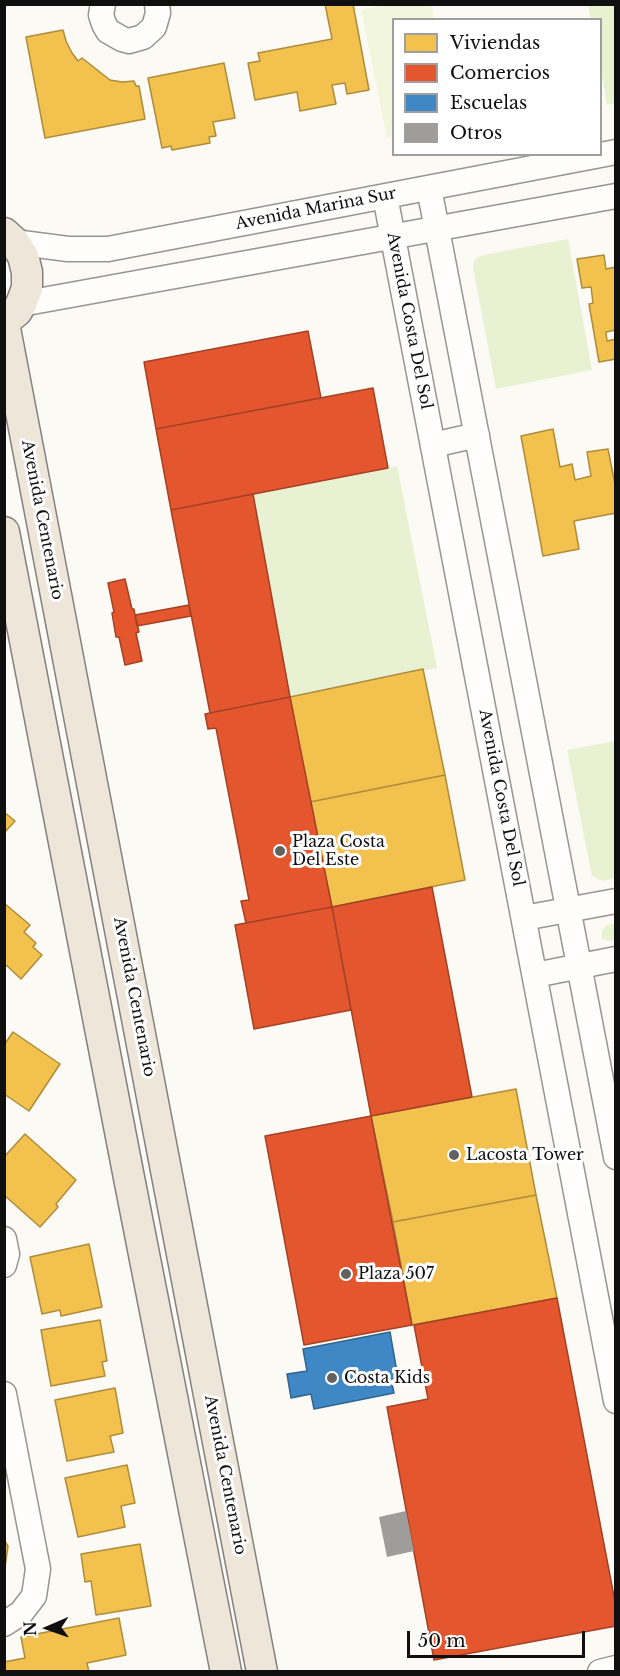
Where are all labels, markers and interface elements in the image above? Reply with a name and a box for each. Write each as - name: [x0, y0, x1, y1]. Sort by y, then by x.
- legend: [392, 18, 602, 156]
- text: Viviendas: [450, 32, 540, 54]
- text: Comercios: [450, 62, 550, 84]
- text: Escuelas: [450, 92, 527, 114]
- text: Otros: [450, 122, 502, 144]
- street label: Avenida Marina Sur: [234, 184, 398, 234]
- street label: Avenida Costa Del Sol: [382, 231, 436, 411]
- street label: Avenida Centenario: [17, 438, 67, 602]
- street label: Avenida Costa Del Sol: [474, 708, 528, 888]
- place label: Plaza Costa Del Este: [292, 832, 385, 870]
- marker: Plaza Costa Del Este: [273, 844, 287, 858]
- street label: Avenida Centenario: [109, 915, 159, 1079]
- place label: Lacosta Tower: [466, 1145, 584, 1165]
- marker: Lacosta Tower: [447, 1148, 461, 1162]
- place label: Plaza 507: [358, 1264, 434, 1284]
- marker: Plaza 507: [339, 1267, 353, 1281]
- place label: Costa Kids: [344, 1368, 430, 1388]
- marker: Costa Kids: [325, 1371, 339, 1385]
- street label: Avenida Centenario: [200, 1393, 250, 1557]
- north arrow: [18, 1598, 78, 1658]
- scale bar: [410, 1619, 588, 1657]
- text: N: [20, 1621, 40, 1637]
- text: 50 m: [418, 1630, 466, 1652]

